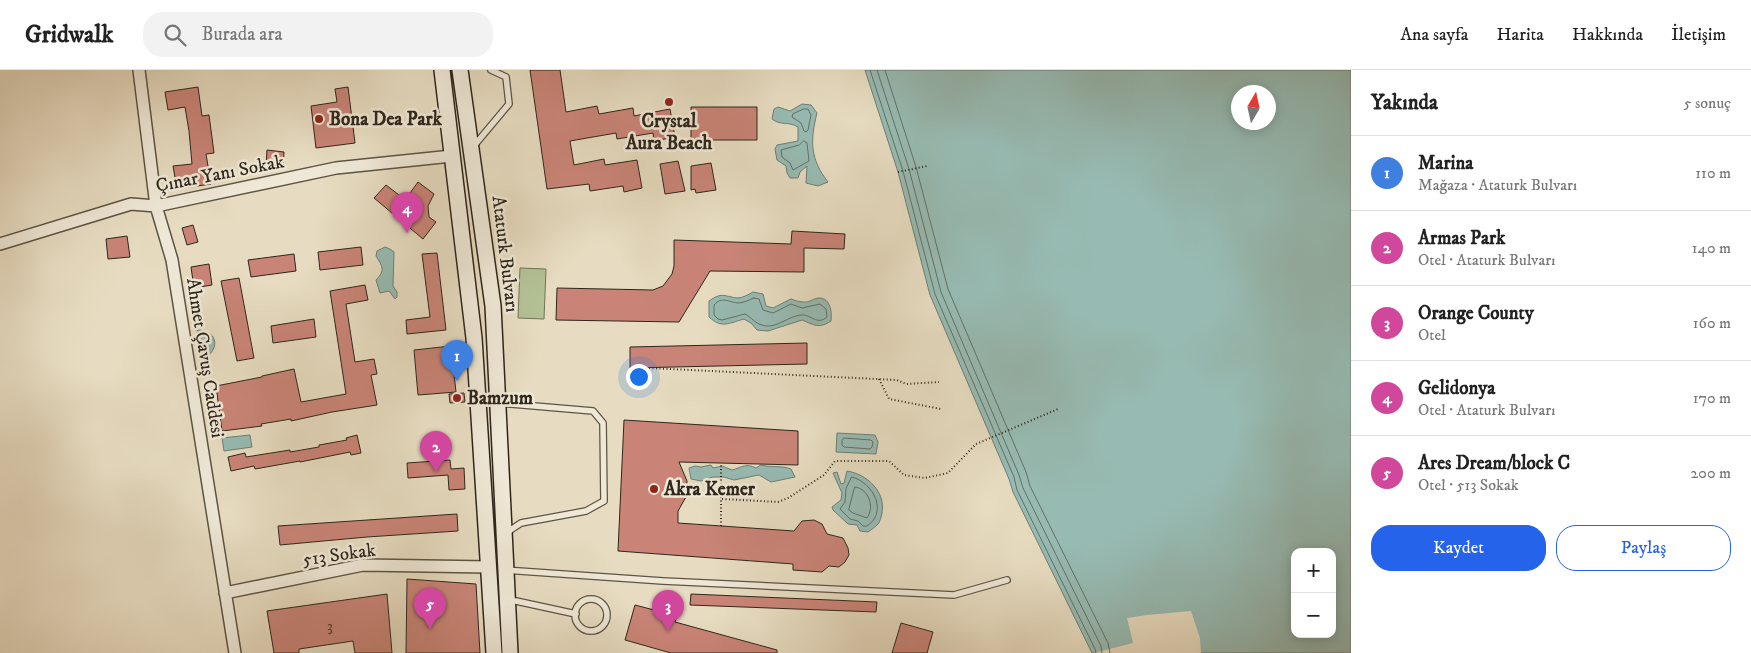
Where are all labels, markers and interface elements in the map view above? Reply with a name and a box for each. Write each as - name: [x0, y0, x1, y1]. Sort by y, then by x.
- search box: [143, 12, 493, 57]
- text: Gridwalk: [25, 20, 113, 50]
- icon: search: [161, 21, 189, 49]
- text: Burada ara: [201, 23, 283, 46]
- text: Ana sayfa: [1401, 24, 1468, 46]
- text: Harita: [1496, 24, 1544, 46]
- text: Hakkında: [1572, 24, 1643, 46]
- text: İletişim: [1671, 24, 1726, 46]
- north arrow: [1231, 85, 1276, 130]
- text: Yakında: [1371, 90, 1438, 116]
- text: 5 sonuç: [1684, 93, 1731, 113]
- marker: Crystal Aura Beach: [663, 96, 675, 108]
- place label: Bona Dea Park: [329, 108, 443, 131]
- place label: Crystal Aura Beach: [625, 110, 713, 155]
- marker: Bona Dea Park: [313, 113, 325, 125]
- street label: Çınar Yanı Sokak: [154, 150, 287, 198]
- text: Marina: [1418, 152, 1473, 175]
- text: 1: [1384, 163, 1390, 183]
- text: 110 m: [1695, 163, 1731, 183]
- text: Mağaza · Ataturk Bulvarı: [1418, 175, 1577, 195]
- pin: 4: [391, 192, 423, 233]
- street label: Ataturk Bulvarı: [486, 194, 524, 314]
- text: Armas Park: [1418, 227, 1505, 250]
- text: 2: [1383, 238, 1391, 258]
- text: 140 m: [1692, 238, 1731, 258]
- text: Otel · Ataturk Bulvarı: [1418, 250, 1555, 270]
- street label: Ahmet Çavuş Caddesi: [181, 276, 229, 440]
- text: Orange County: [1418, 302, 1534, 325]
- text: 3: [1384, 313, 1390, 333]
- text: 160 m: [1693, 313, 1731, 333]
- text: Otel: [1418, 325, 1446, 345]
- pin: 1: [441, 340, 473, 381]
- your location: [626, 364, 652, 390]
- text: Gelidonya: [1418, 377, 1495, 400]
- place label: Bamzum: [467, 387, 534, 410]
- text: 4: [1382, 388, 1392, 408]
- text: 170 m: [1693, 388, 1731, 408]
- marker: Bamzum: [451, 392, 463, 404]
- text: Otel · Ataturk Bulvarı: [1418, 400, 1555, 420]
- pin: 2: [420, 431, 452, 472]
- text: Ares Dream/block C: [1418, 452, 1570, 475]
- text: 5: [1383, 463, 1391, 483]
- text: 200 m: [1690, 463, 1731, 483]
- text: Otel · 513 Sokak: [1418, 475, 1519, 495]
- place label: Akra Kemer: [663, 478, 756, 501]
- marker: Akra Kemer: [648, 483, 660, 495]
- button: Kaydet: [1371, 525, 1546, 571]
- button: Paylaş: [1556, 525, 1731, 571]
- street label: 513 Sokak: [301, 538, 378, 572]
- map controls: [1291, 548, 1336, 638]
- button: +: [1291, 548, 1336, 593]
- pin: 5: [414, 588, 446, 629]
- pin: 3: [652, 590, 684, 631]
- button: −: [1291, 593, 1336, 638]
- house number: 3: [327, 616, 333, 636]

